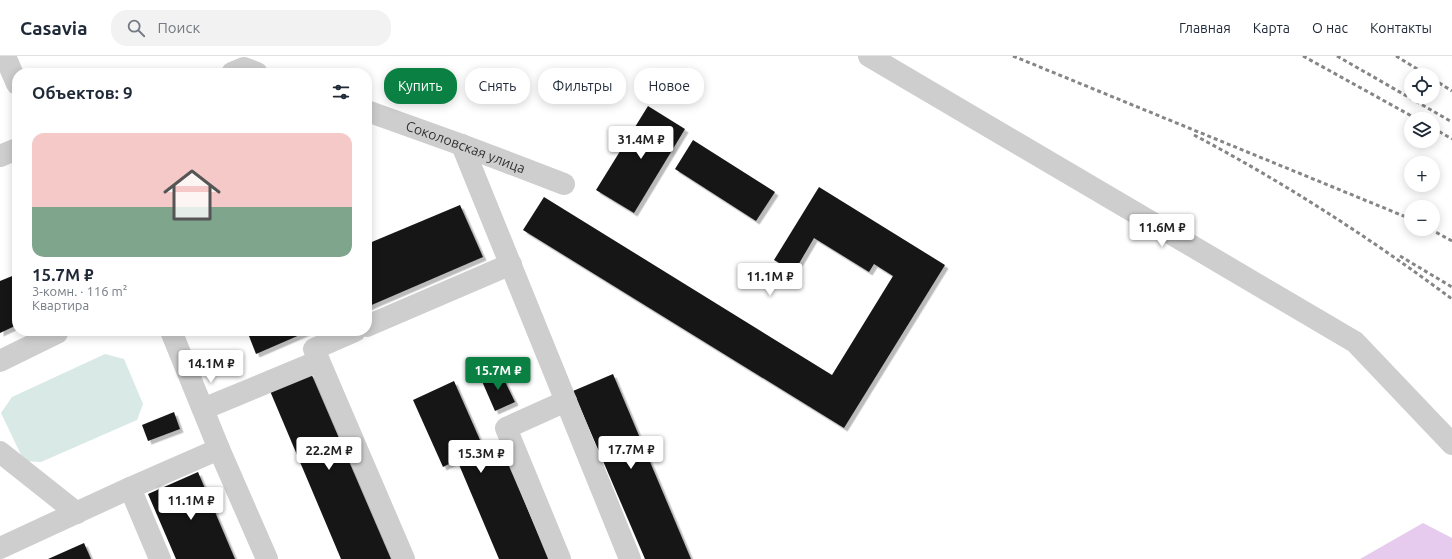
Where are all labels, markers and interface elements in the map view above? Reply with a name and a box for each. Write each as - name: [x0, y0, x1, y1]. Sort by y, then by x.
- search box: [111, 10, 391, 46]
- text: Casavia: [20, 17, 87, 39]
- icon: search: [125, 17, 147, 39]
- text: Поиск: [157, 19, 200, 36]
- text: Главная: [1179, 20, 1231, 36]
- text: Карта: [1253, 20, 1290, 36]
- text: О нас: [1312, 20, 1348, 36]
- text: Контакты: [1370, 20, 1432, 36]
- chip: Купить: [384, 68, 457, 104]
- chip: Снять: [465, 68, 530, 104]
- chip: Фильтры: [538, 68, 626, 104]
- chip: Новое: [634, 68, 704, 104]
- map controls: [1404, 68, 1440, 236]
- button: locate: [1404, 68, 1440, 104]
- icon: filters: [330, 81, 352, 103]
- text: Объектов: 9: [32, 83, 132, 102]
- button: layers: [1404, 112, 1440, 148]
- street label: Соколовская улица: [404, 118, 528, 176]
- pin: 31.4M ₽: [604, 126, 678, 160]
- text: 31.4M ₽: [617, 132, 665, 146]
- button: +: [1404, 156, 1440, 192]
- icon: home: [156, 159, 228, 231]
- button: −: [1404, 200, 1440, 236]
- pin: 11.6M ₽: [1125, 214, 1199, 248]
- text: 11.6M ₽: [1138, 220, 1186, 234]
- pin: 11.1M ₽: [733, 263, 807, 297]
- text: 15.7M ₽: [32, 265, 94, 284]
- text: 11.1M ₽: [746, 269, 794, 283]
- text: 3-комн. · 116 m²: [32, 284, 127, 298]
- text: Квартира: [32, 298, 89, 312]
- pin: 14.1M ₽: [174, 350, 248, 384]
- text: 14.1M ₽: [187, 356, 235, 370]
- pin: 15.7M ₽: [461, 357, 535, 391]
- text: 15.7M ₽: [474, 363, 522, 377]
- pin: 17.7M ₽: [594, 436, 668, 470]
- pin: 22.2M ₽: [292, 437, 366, 471]
- pin: 15.3M ₽: [444, 440, 518, 474]
- text: 17.7M ₽: [607, 442, 655, 456]
- text: 22.2M ₽: [305, 443, 353, 457]
- text: 15.3M ₽: [457, 446, 505, 460]
- pin: 11.1M ₽: [154, 487, 228, 521]
- text: 11.1M ₽: [167, 493, 215, 507]

